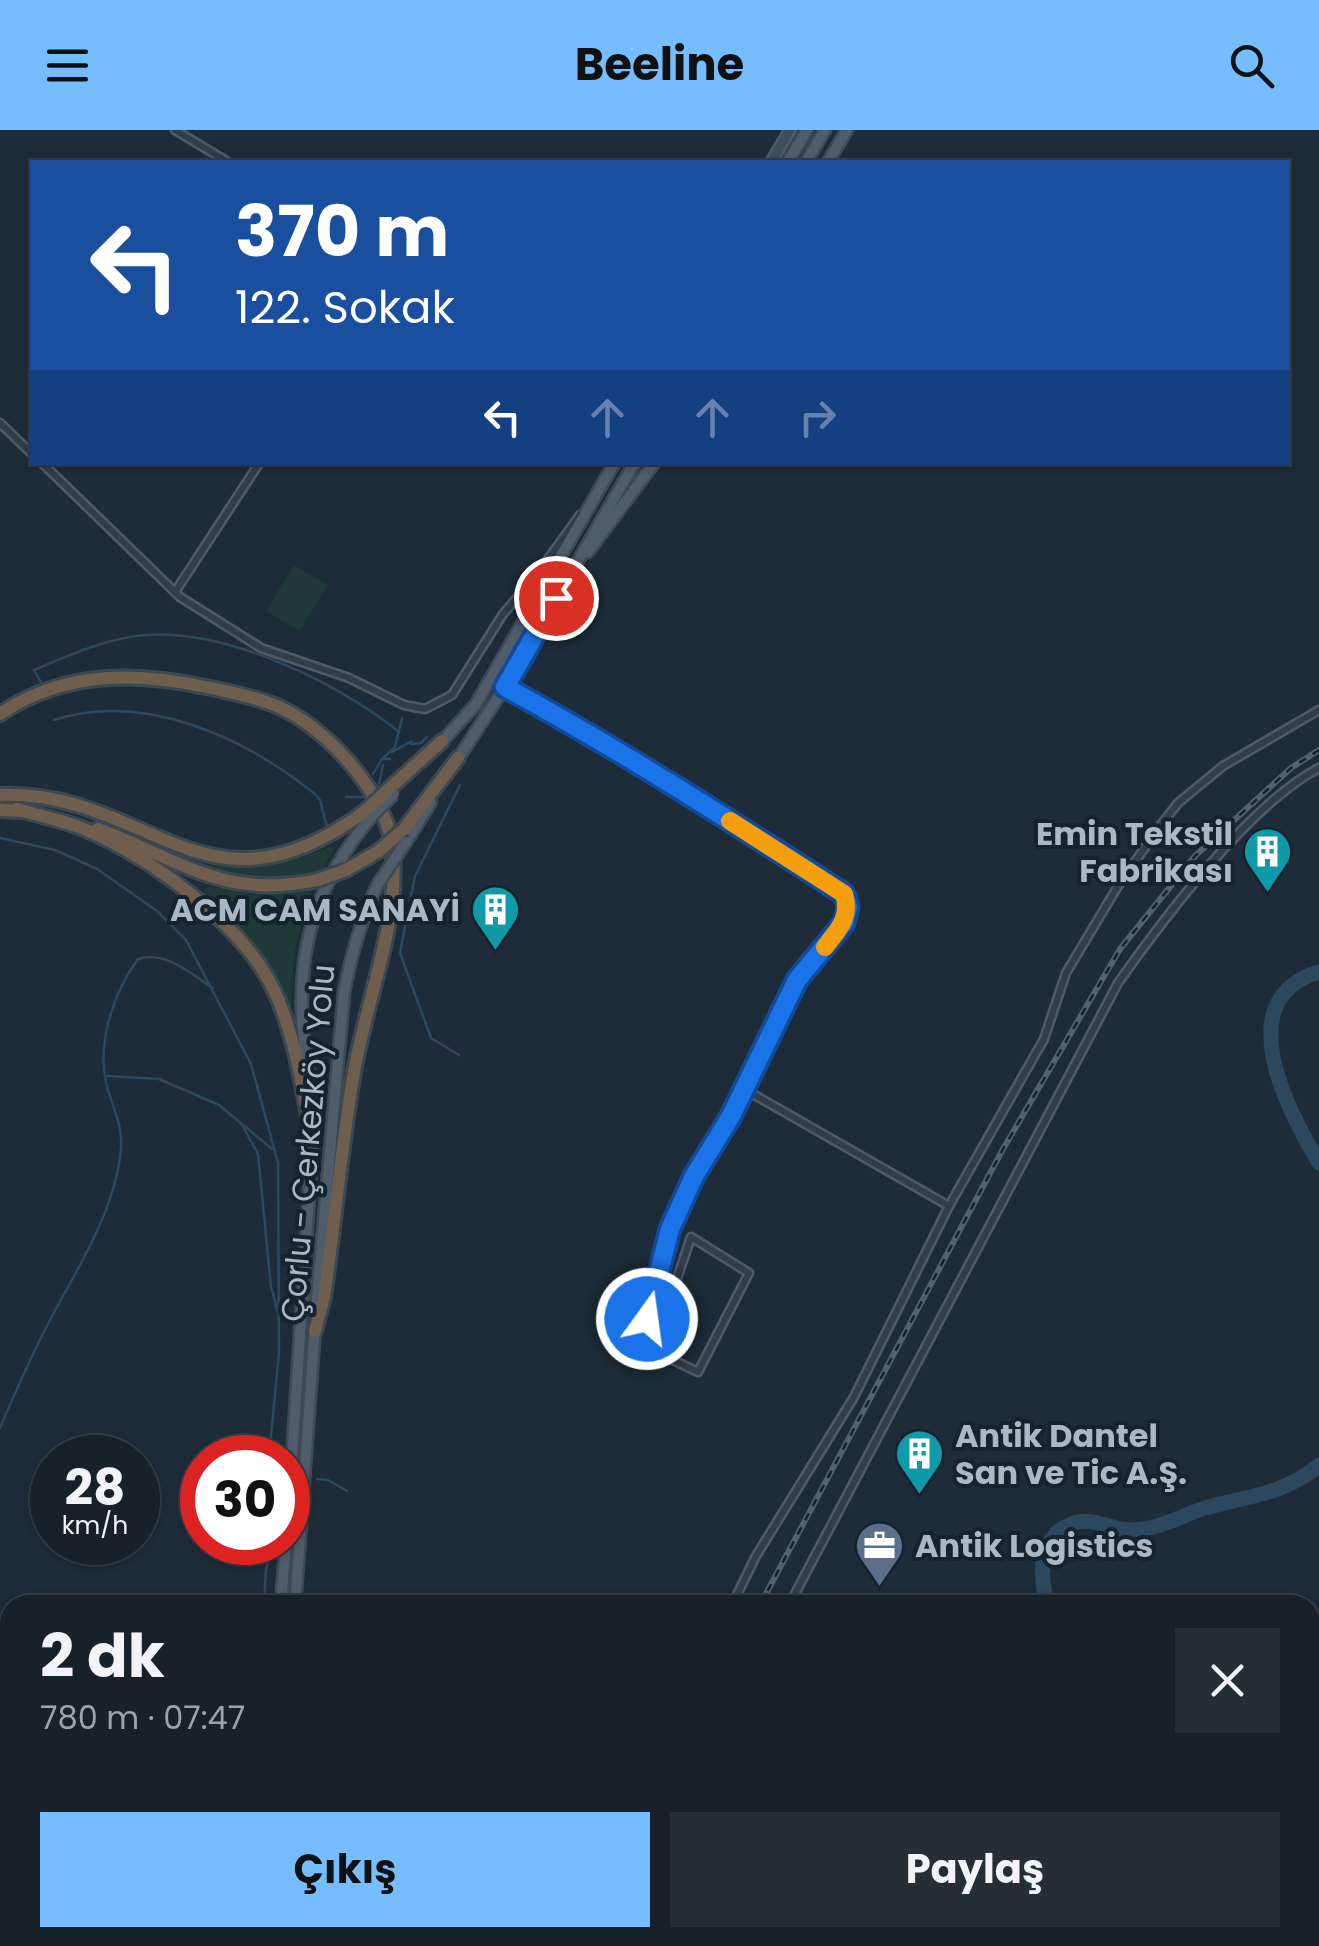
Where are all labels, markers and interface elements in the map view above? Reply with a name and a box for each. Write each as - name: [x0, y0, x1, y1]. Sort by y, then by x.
- text: Beeline: [575, 33, 744, 96]
- icon: menu: [40, 38, 95, 93]
- icon: search: [1224, 38, 1279, 93]
- text: 370 m: [235, 182, 449, 281]
- icon: left: [70, 200, 200, 330]
- text: 122. Sokak: [235, 276, 455, 339]
- icon: left: [475, 390, 530, 445]
- icon: ahead: [580, 390, 635, 445]
- icon: ahead: [685, 390, 740, 445]
- icon: right: [790, 390, 845, 445]
- pin: [514, 556, 599, 641]
- icon: arrive: [529, 571, 584, 626]
- place label: Emin Tekstil Fabrikası: [1036, 811, 1233, 893]
- building icon: Emin Tekstil Fabrikası: [1242, 826, 1294, 894]
- building icon: ACM CAM SANAYİ: [469, 884, 521, 952]
- place label: ACM CAM SANAYİ: [170, 887, 460, 932]
- street label: Çorlu - Çerkezköy Yolu: [269, 962, 346, 1324]
- position arrow: [595, 1267, 699, 1371]
- place label: Antik Dantel San ve Tic A.Ş.: [955, 1413, 1187, 1495]
- building icon: Antik Dantel San ve Tic A.Ş.: [894, 1428, 946, 1496]
- speed limit sign: 30: [180, 1435, 310, 1565]
- text: 28: [65, 1452, 125, 1523]
- text: km/h: [62, 1508, 128, 1543]
- office icon: Antik Logistics: [854, 1520, 906, 1588]
- place label: Antik Logistics: [915, 1523, 1153, 1568]
- text: 2 dk: [40, 1614, 165, 1698]
- button: close: [1175, 1628, 1280, 1733]
- text: 780 m · 07:47: [40, 1695, 245, 1740]
- button: Çıkış: [40, 1812, 650, 1927]
- button: Paylaş: [670, 1812, 1280, 1927]

